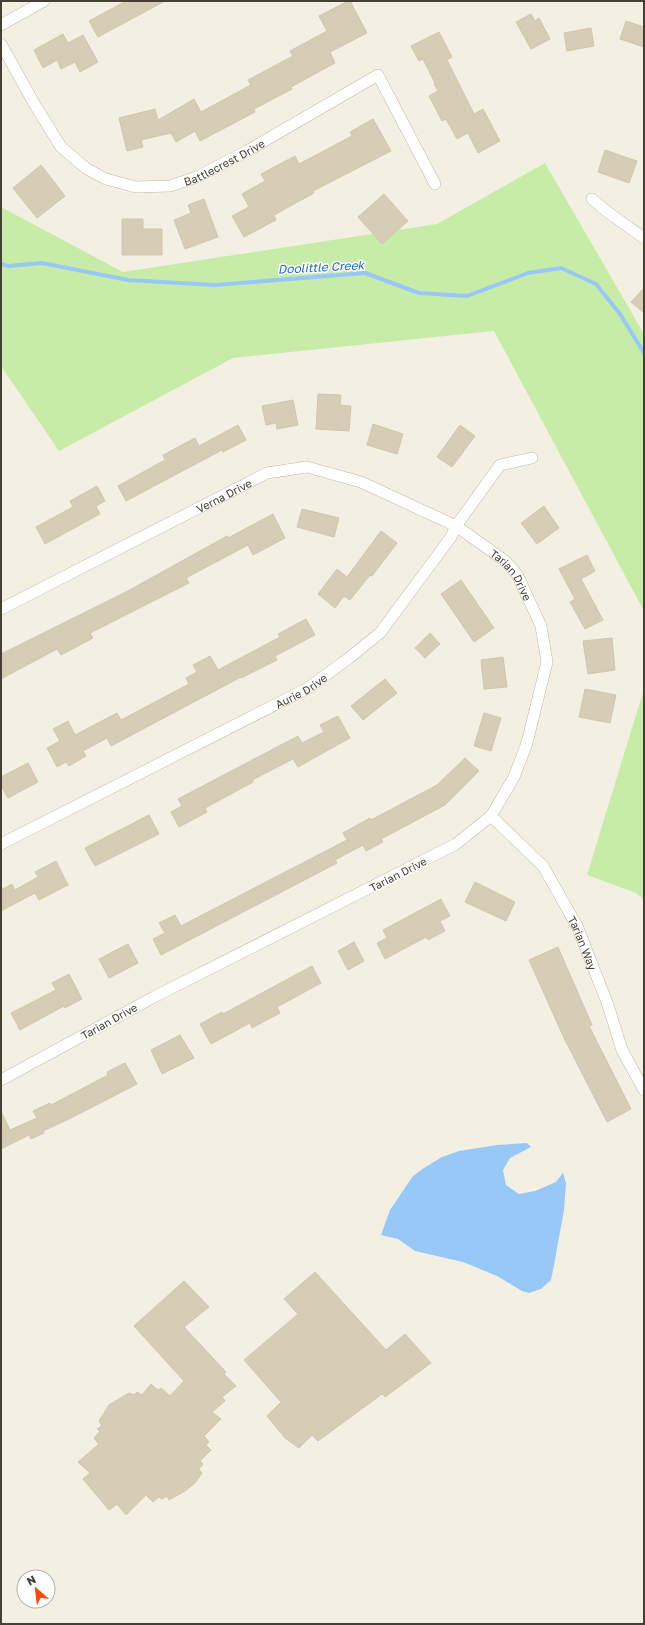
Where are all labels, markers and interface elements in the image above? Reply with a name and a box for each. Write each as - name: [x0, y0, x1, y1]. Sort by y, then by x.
- street label: Battlecrest Drive: [182, 136, 267, 188]
- water label: Doolittle Creek: [277, 257, 366, 277]
- street label: Verna Drive: [194, 476, 253, 515]
- street label: Tarian Drive: [488, 546, 535, 602]
- street label: Aurie Drive: [273, 670, 329, 710]
- street label: Tarian Drive: [367, 854, 429, 894]
- street label: Tarian Way: [566, 913, 600, 972]
- street label: Tarian Drive: [79, 1000, 139, 1042]
- north arrow: [16, 1569, 56, 1609]
- text: N: [24, 1572, 38, 1587]

